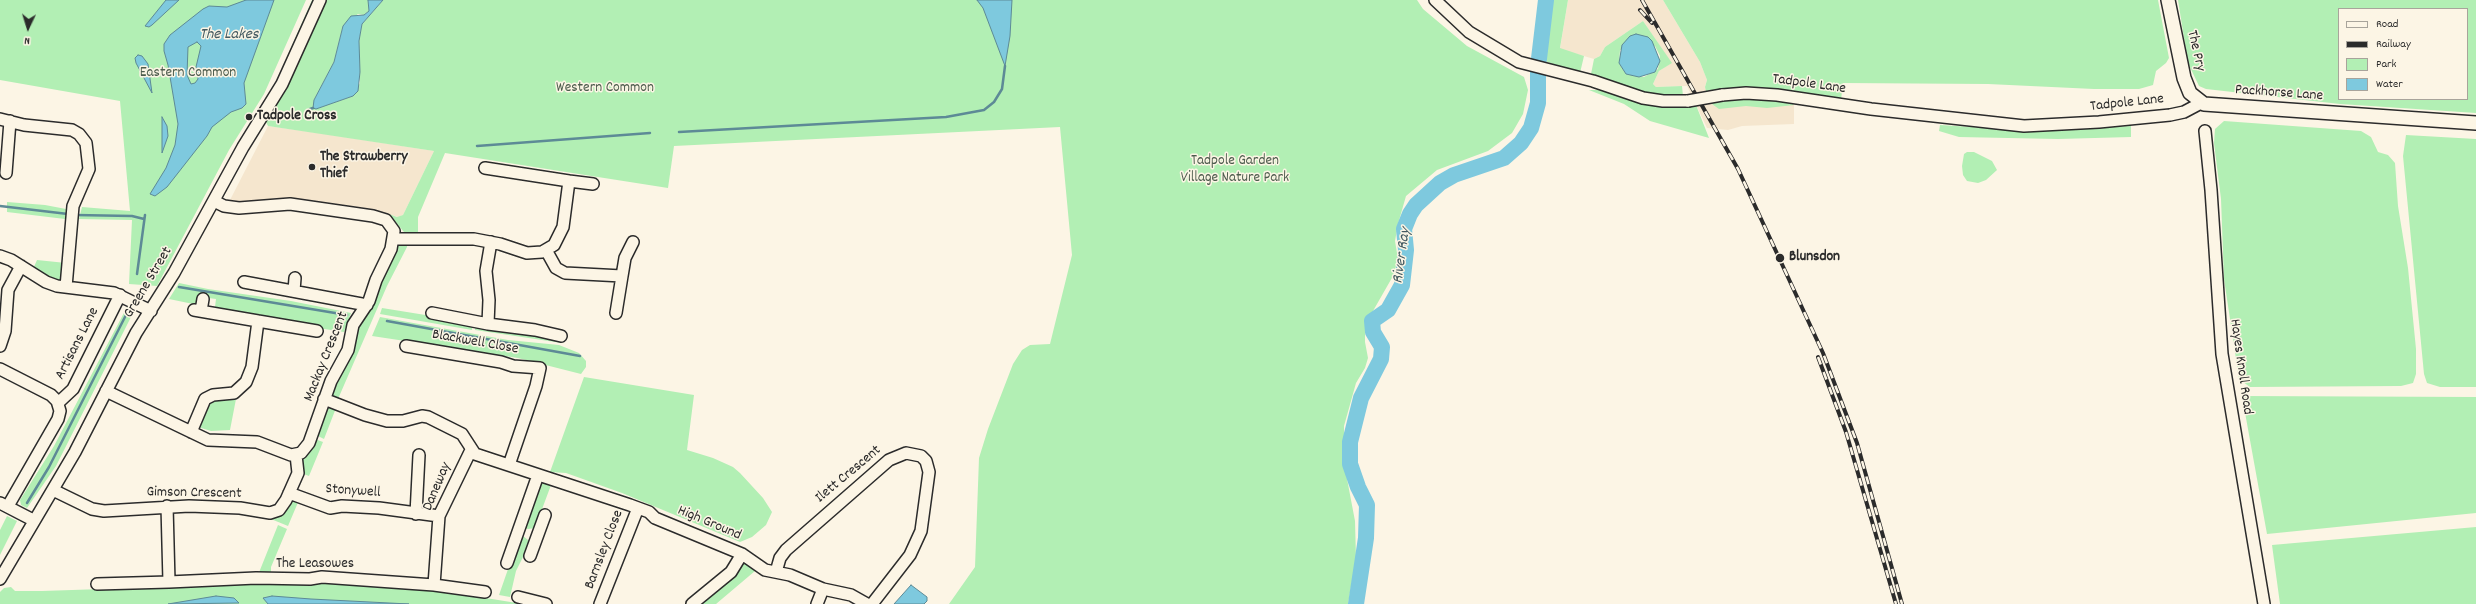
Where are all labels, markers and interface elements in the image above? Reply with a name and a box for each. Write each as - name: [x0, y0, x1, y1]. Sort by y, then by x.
- north arrow: [8, 8, 48, 48]
- legend: [2338, 8, 2468, 100]
- text: Road: [2376, 16, 2398, 33]
- water label: The Lakes: [200, 26, 258, 46]
- street label: The Pry: [2182, 29, 2208, 73]
- text: N: [24, 32, 30, 48]
- text: Railway: [2376, 36, 2411, 53]
- text: Park: [2376, 56, 2396, 73]
- park label: Eastern Common: [140, 65, 236, 83]
- street label: Tadpole Lane: [1771, 71, 1847, 99]
- text: Water: [2376, 76, 2403, 93]
- park label: Western Common: [556, 80, 654, 98]
- street label: Packhorse Lane: [2234, 82, 2324, 106]
- street label: Tadpole Lane: [2089, 91, 2165, 117]
- place label: Tadpole Cross: [257, 108, 337, 126]
- marker: Tadpole Cross: [244, 112, 254, 122]
- place label: The Strawberry Thief: [320, 149, 408, 184]
- park label: Tadpole Garden Village Nature Park: [1181, 153, 1289, 188]
- marker: The Strawberry Thief: [307, 162, 317, 172]
- water label: River Ray: [1390, 227, 1416, 285]
- street label: Greene Street: [121, 244, 177, 322]
- place label: Blunsdon: [1789, 249, 1840, 267]
- marker: Blunsdon: [1774, 252, 1786, 264]
- street label: Artisans Lane: [52, 305, 104, 383]
- street label: Mackay Crescent: [301, 309, 353, 405]
- street label: Hayes Knoll Road: [2224, 318, 2256, 416]
- street label: Blackwell Close: [430, 327, 520, 359]
- street label: Ilett Crescent: [812, 442, 886, 508]
- street label: Daneway: [420, 460, 456, 514]
- street label: Stonywell: [325, 481, 381, 503]
- street label: Gimson Crescent: [146, 484, 242, 504]
- street label: High Ground: [674, 503, 744, 545]
- street label: Barnsley Close: [582, 508, 628, 592]
- street label: The Leasowes: [276, 556, 354, 574]

